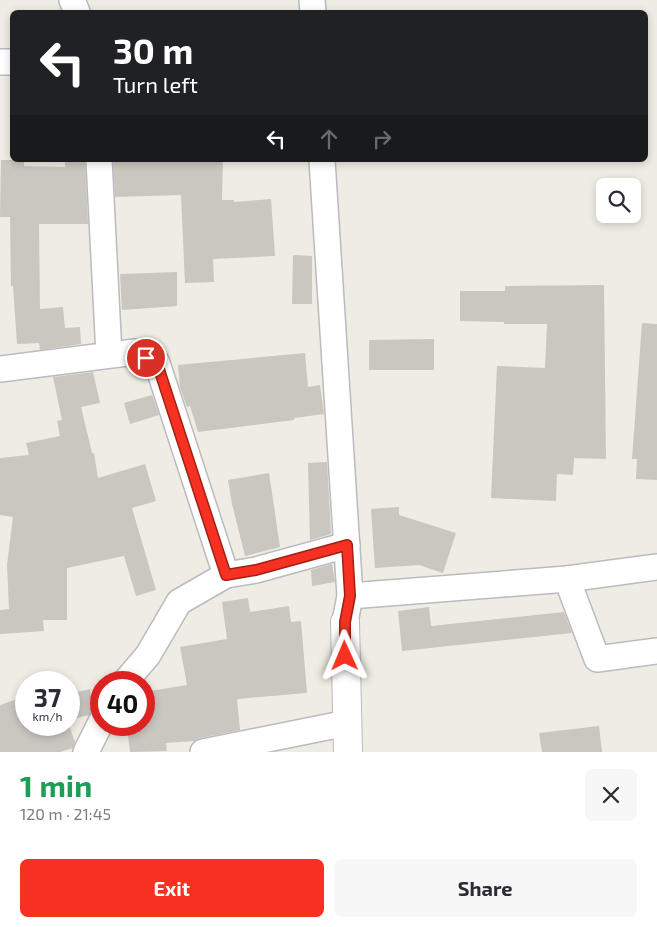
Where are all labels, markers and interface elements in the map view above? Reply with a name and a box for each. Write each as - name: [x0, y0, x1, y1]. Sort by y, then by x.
- text: 30 m: [113, 29, 193, 71]
- icon: left: [30, 30, 95, 95]
- text: Turn left: [113, 71, 198, 97]
- icon: left: [262, 125, 290, 153]
- icon: ahead: [315, 125, 343, 153]
- icon: right: [368, 125, 396, 153]
- map controls: [596, 178, 641, 223]
- button: search: [596, 178, 641, 223]
- pin: [125, 337, 167, 379]
- icon: arrive: [132, 344, 160, 372]
- position arrow: [318, 629, 370, 681]
- speed limit sign: 40: [90, 671, 155, 736]
- text: 37: [34, 682, 61, 712]
- text: km/h: [33, 709, 62, 723]
- text: 1 min: [20, 767, 92, 803]
- button: close: [585, 769, 637, 821]
- text: 120 m · 21:45: [20, 804, 111, 823]
- button: Exit: [20, 859, 324, 917]
- button: Share: [334, 859, 637, 917]

